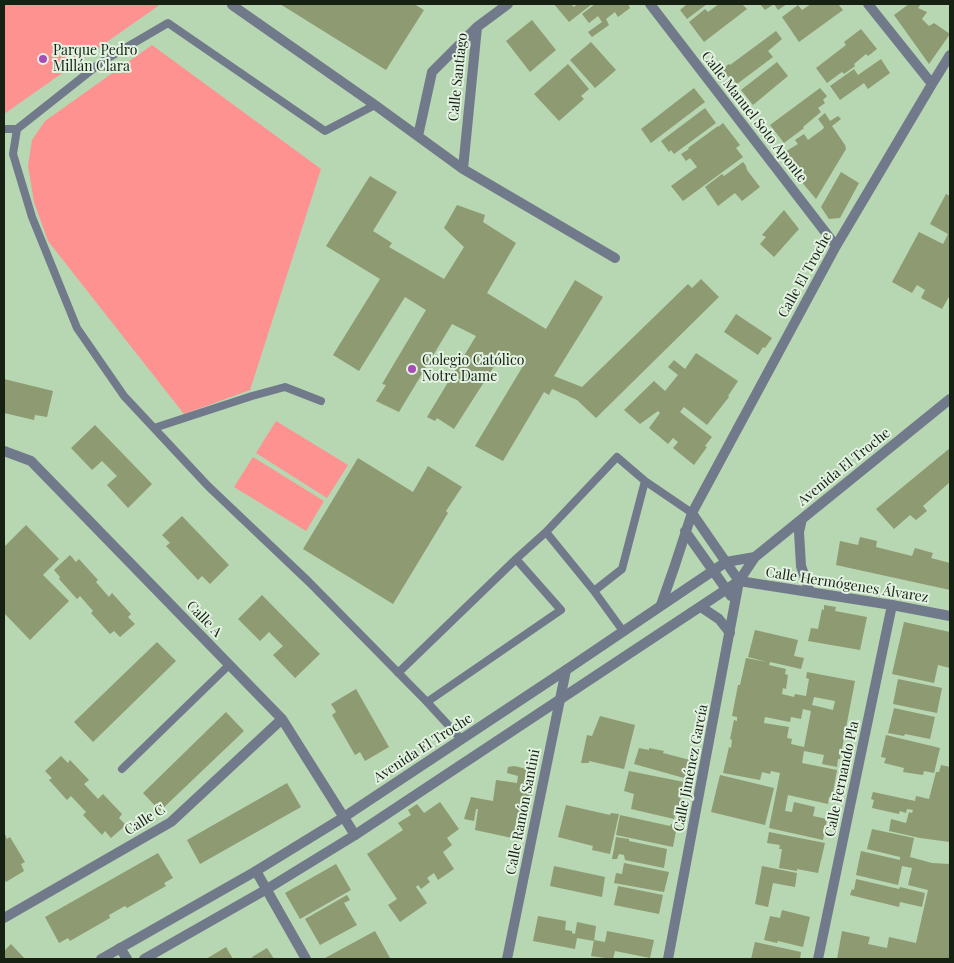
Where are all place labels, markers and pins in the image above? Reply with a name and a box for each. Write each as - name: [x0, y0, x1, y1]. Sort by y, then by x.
- place label: Parque Pedro Millán Clara: [53, 43, 137, 75]
- marker: Parque Pedro Millán Clara: [37, 53, 49, 65]
- place label: Colegio Católico Notre Dame: [422, 353, 524, 386]
- marker: Colegio Católico Notre Dame: [406, 363, 418, 375]

